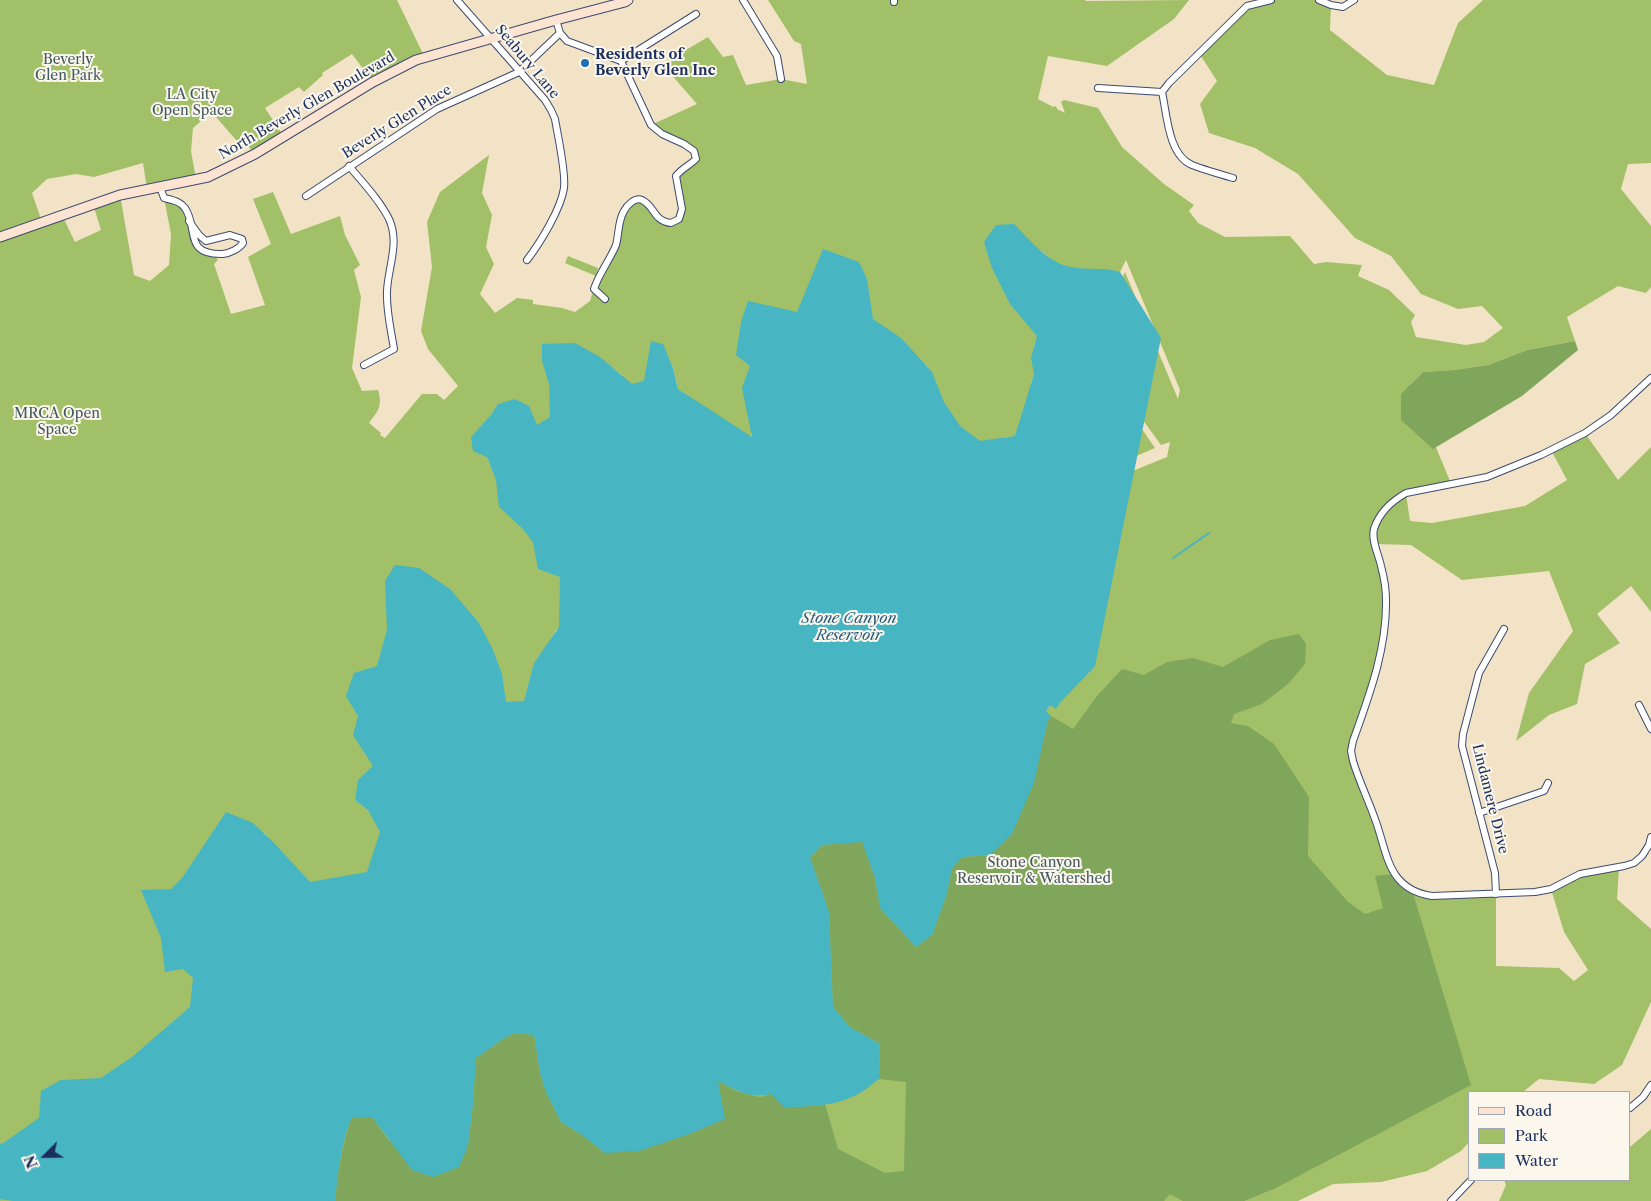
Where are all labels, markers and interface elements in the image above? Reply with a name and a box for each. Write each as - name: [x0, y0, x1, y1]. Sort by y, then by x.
- street label: Seabury Lane: [491, 22, 563, 102]
- place label: Residents of Beverly Glen Inc: [595, 47, 715, 80]
- street label: North Beverly Glen Boulevard: [216, 49, 398, 163]
- park label: Beverly Glen Park: [35, 52, 101, 84]
- marker: Residents of Beverly Glen Inc: [579, 57, 591, 69]
- street label: Beverly Glen Place: [339, 82, 455, 162]
- park label: LA City Open Space: [152, 87, 232, 120]
- park label: MRCA Open Space: [14, 406, 100, 438]
- water label: Stone Canyon Reservoir: [801, 610, 897, 645]
- street label: Lindamere Drive: [1468, 742, 1512, 856]
- park label: Stone Canyon Reservoir & Watershed: [957, 855, 1111, 888]
- legend: [1468, 1091, 1631, 1181]
- text: Road: [1515, 1101, 1552, 1120]
- text: Park: [1515, 1126, 1548, 1145]
- north arrow: [20, 1131, 70, 1181]
- text: Water: [1515, 1151, 1558, 1170]
- text: N: [21, 1153, 42, 1171]

